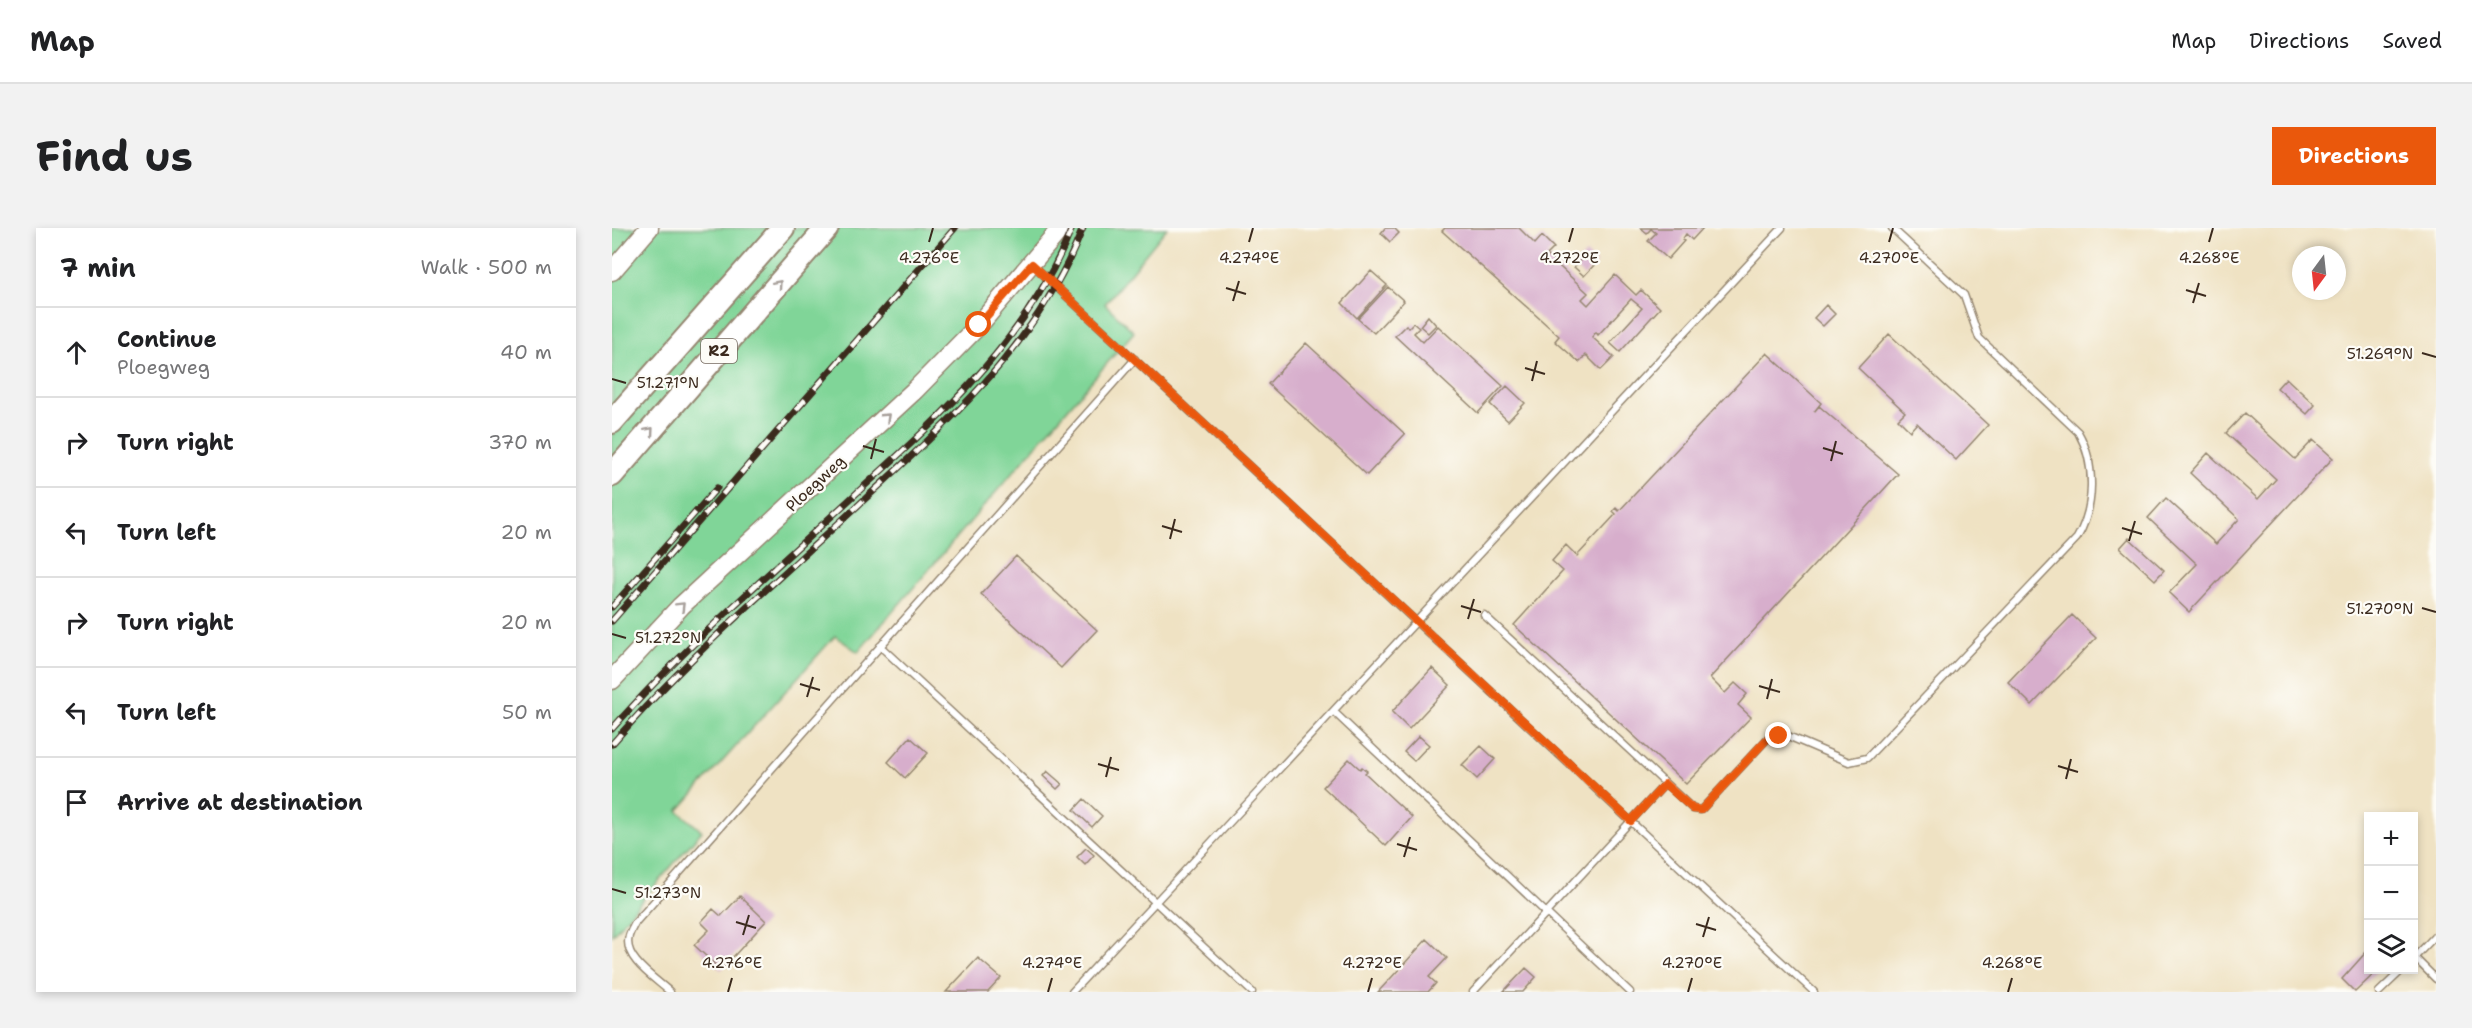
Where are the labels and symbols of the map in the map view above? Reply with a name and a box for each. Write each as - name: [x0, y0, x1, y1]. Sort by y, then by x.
- north arrow: [2292, 246, 2346, 300]
- text: 4.276°E: [899, 248, 959, 268]
- text: 4.274°E: [1219, 248, 1279, 268]
- text: 4.272°E: [1539, 248, 1599, 268]
- text: 4.270°E: [1859, 248, 1919, 268]
- text: 4.268°E: [2179, 248, 2239, 268]
- one-way arrow: [771, 280, 782, 291]
- route start: [965, 311, 991, 337]
- road number: R2: [701, 339, 737, 363]
- text: 51.269°N: [2347, 344, 2413, 364]
- text: 51.271°N: [637, 373, 699, 393]
- one-way arrow: [879, 413, 890, 424]
- one-way arrow: [643, 427, 654, 438]
- street label: Ploegweg: [781, 450, 850, 516]
- text: 51.270°N: [2346, 599, 2414, 619]
- one-way arrow: [673, 603, 684, 614]
- text: 51.272°N: [635, 628, 701, 648]
- route end: [1765, 722, 1791, 748]
- text: 51.273°N: [635, 883, 701, 903]
- text: 4.276°E: [702, 953, 762, 973]
- text: 4.274°E: [1022, 953, 1082, 973]
- text: 4.272°E: [1342, 953, 1402, 973]
- text: 4.270°E: [1662, 953, 1722, 973]
- text: 4.268°E: [1982, 953, 2042, 973]

